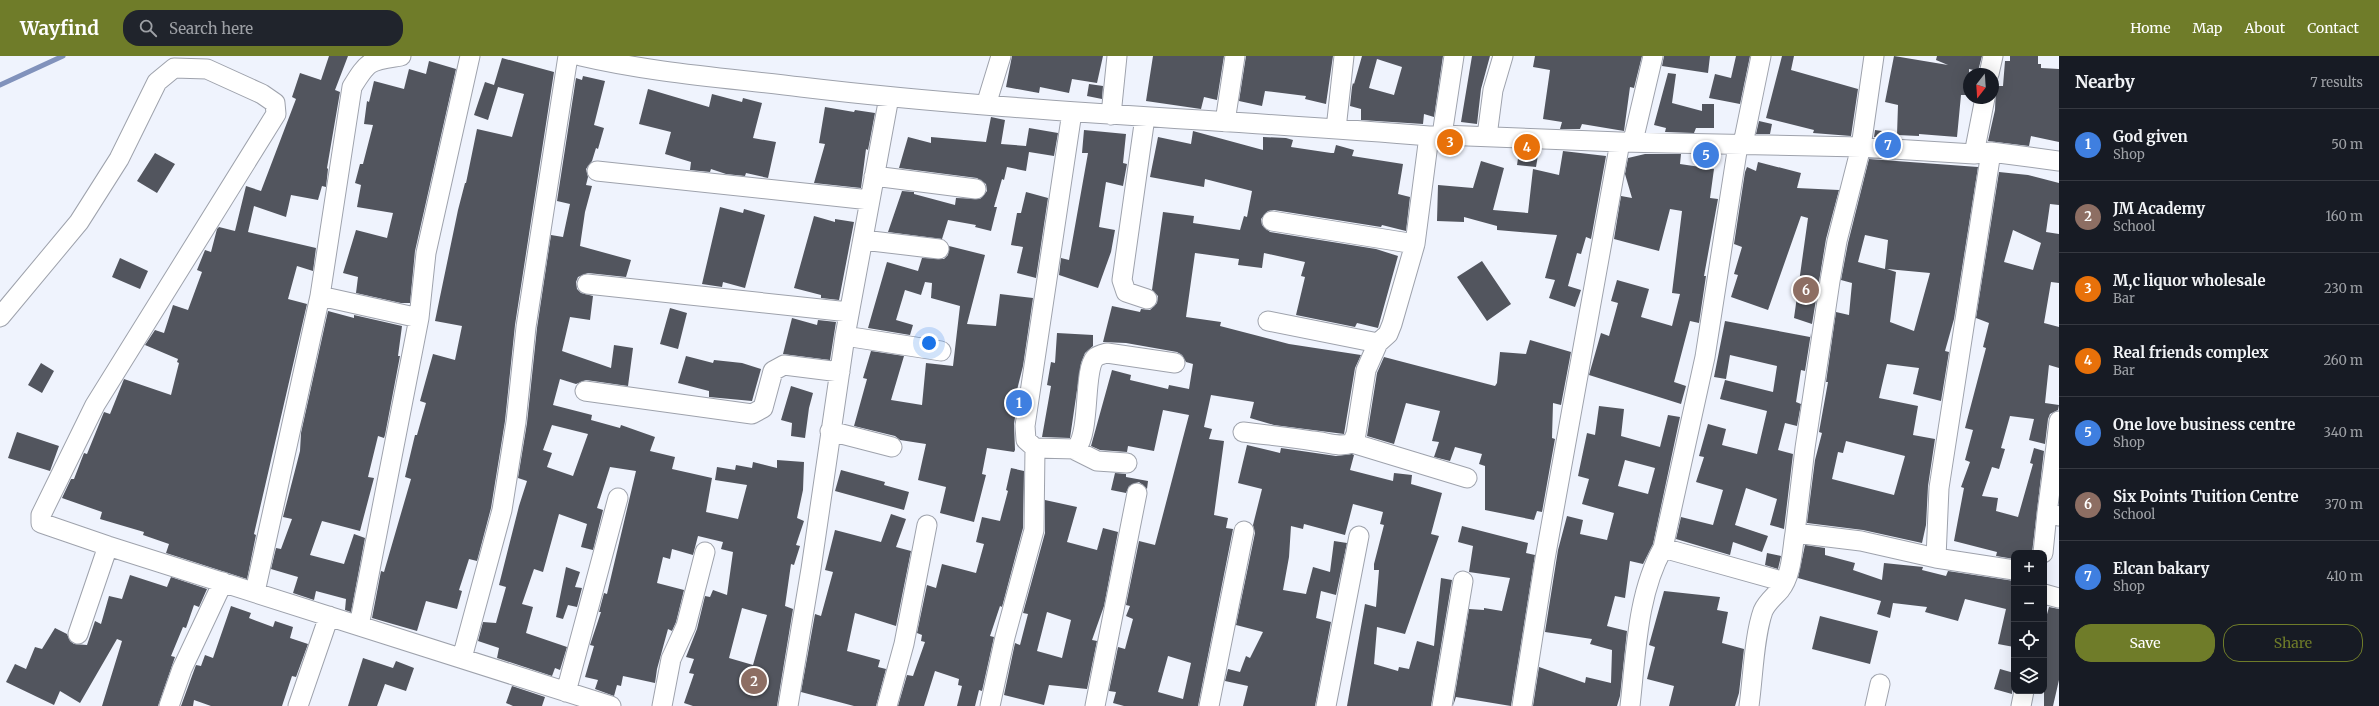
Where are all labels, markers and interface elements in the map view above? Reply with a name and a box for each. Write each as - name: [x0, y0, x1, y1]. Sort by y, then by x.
- search box: [123, 10, 403, 46]
- text: Wayfind: [20, 16, 99, 40]
- icon: search: [137, 17, 159, 39]
- text: Search here: [169, 19, 253, 38]
- text: Home: [2130, 19, 2171, 37]
- text: Map: [2193, 19, 2222, 37]
- text: About: [2244, 19, 2285, 37]
- text: Contact: [2307, 19, 2359, 37]
- north arrow: [1963, 68, 1999, 104]
- text: Nearby: [2075, 71, 2135, 93]
- text: 7 results: [2310, 74, 2363, 91]
- pin: 3: [1437, 127, 1463, 157]
- text: God given: [2113, 127, 2188, 146]
- pin: 7: [1875, 130, 1901, 160]
- pin: 4: [1514, 132, 1540, 162]
- text: 1: [2085, 136, 2091, 153]
- text: 50 m: [2331, 136, 2363, 153]
- pin: 5: [1693, 140, 1719, 170]
- text: Shop: [2113, 146, 2145, 163]
- text: JM Academy: [2113, 199, 2205, 218]
- text: 2: [2084, 208, 2092, 225]
- text: 160 m: [2325, 208, 2363, 225]
- text: School: [2113, 218, 2155, 235]
- text: M,c liquor wholesale: [2113, 271, 2266, 290]
- pin: 6: [1793, 275, 1819, 305]
- text: 3: [2084, 280, 2092, 297]
- text: 230 m: [2324, 280, 2363, 297]
- text: Bar: [2113, 290, 2135, 307]
- your location: [919, 333, 939, 353]
- text: Real friends complex: [2113, 343, 2269, 362]
- text: 4: [2084, 352, 2092, 369]
- text: 260 m: [2323, 352, 2363, 369]
- text: Bar: [2113, 362, 2135, 379]
- pin: 1: [1006, 388, 1032, 418]
- text: One love business centre: [2113, 415, 2295, 434]
- text: 5: [2084, 424, 2092, 441]
- text: 340 m: [2324, 424, 2363, 441]
- text: Shop: [2113, 434, 2145, 451]
- text: Six Points Tuition Centre: [2113, 487, 2299, 506]
- text: 6: [2084, 496, 2092, 513]
- text: 370 m: [2325, 496, 2363, 513]
- text: School: [2113, 506, 2155, 523]
- map controls: [2011, 550, 2047, 694]
- button: +: [2011, 550, 2047, 586]
- text: Elcan bakary: [2113, 559, 2209, 578]
- text: 7: [2084, 568, 2092, 585]
- text: 410 m: [2326, 568, 2363, 585]
- text: Shop: [2113, 578, 2145, 595]
- button: −: [2011, 586, 2047, 622]
- button: locate: [2011, 622, 2047, 658]
- button: Save: [2075, 624, 2215, 662]
- button: Share: [2223, 624, 2363, 662]
- button: layers: [2011, 658, 2047, 694]
- pin: 2: [741, 666, 767, 696]

